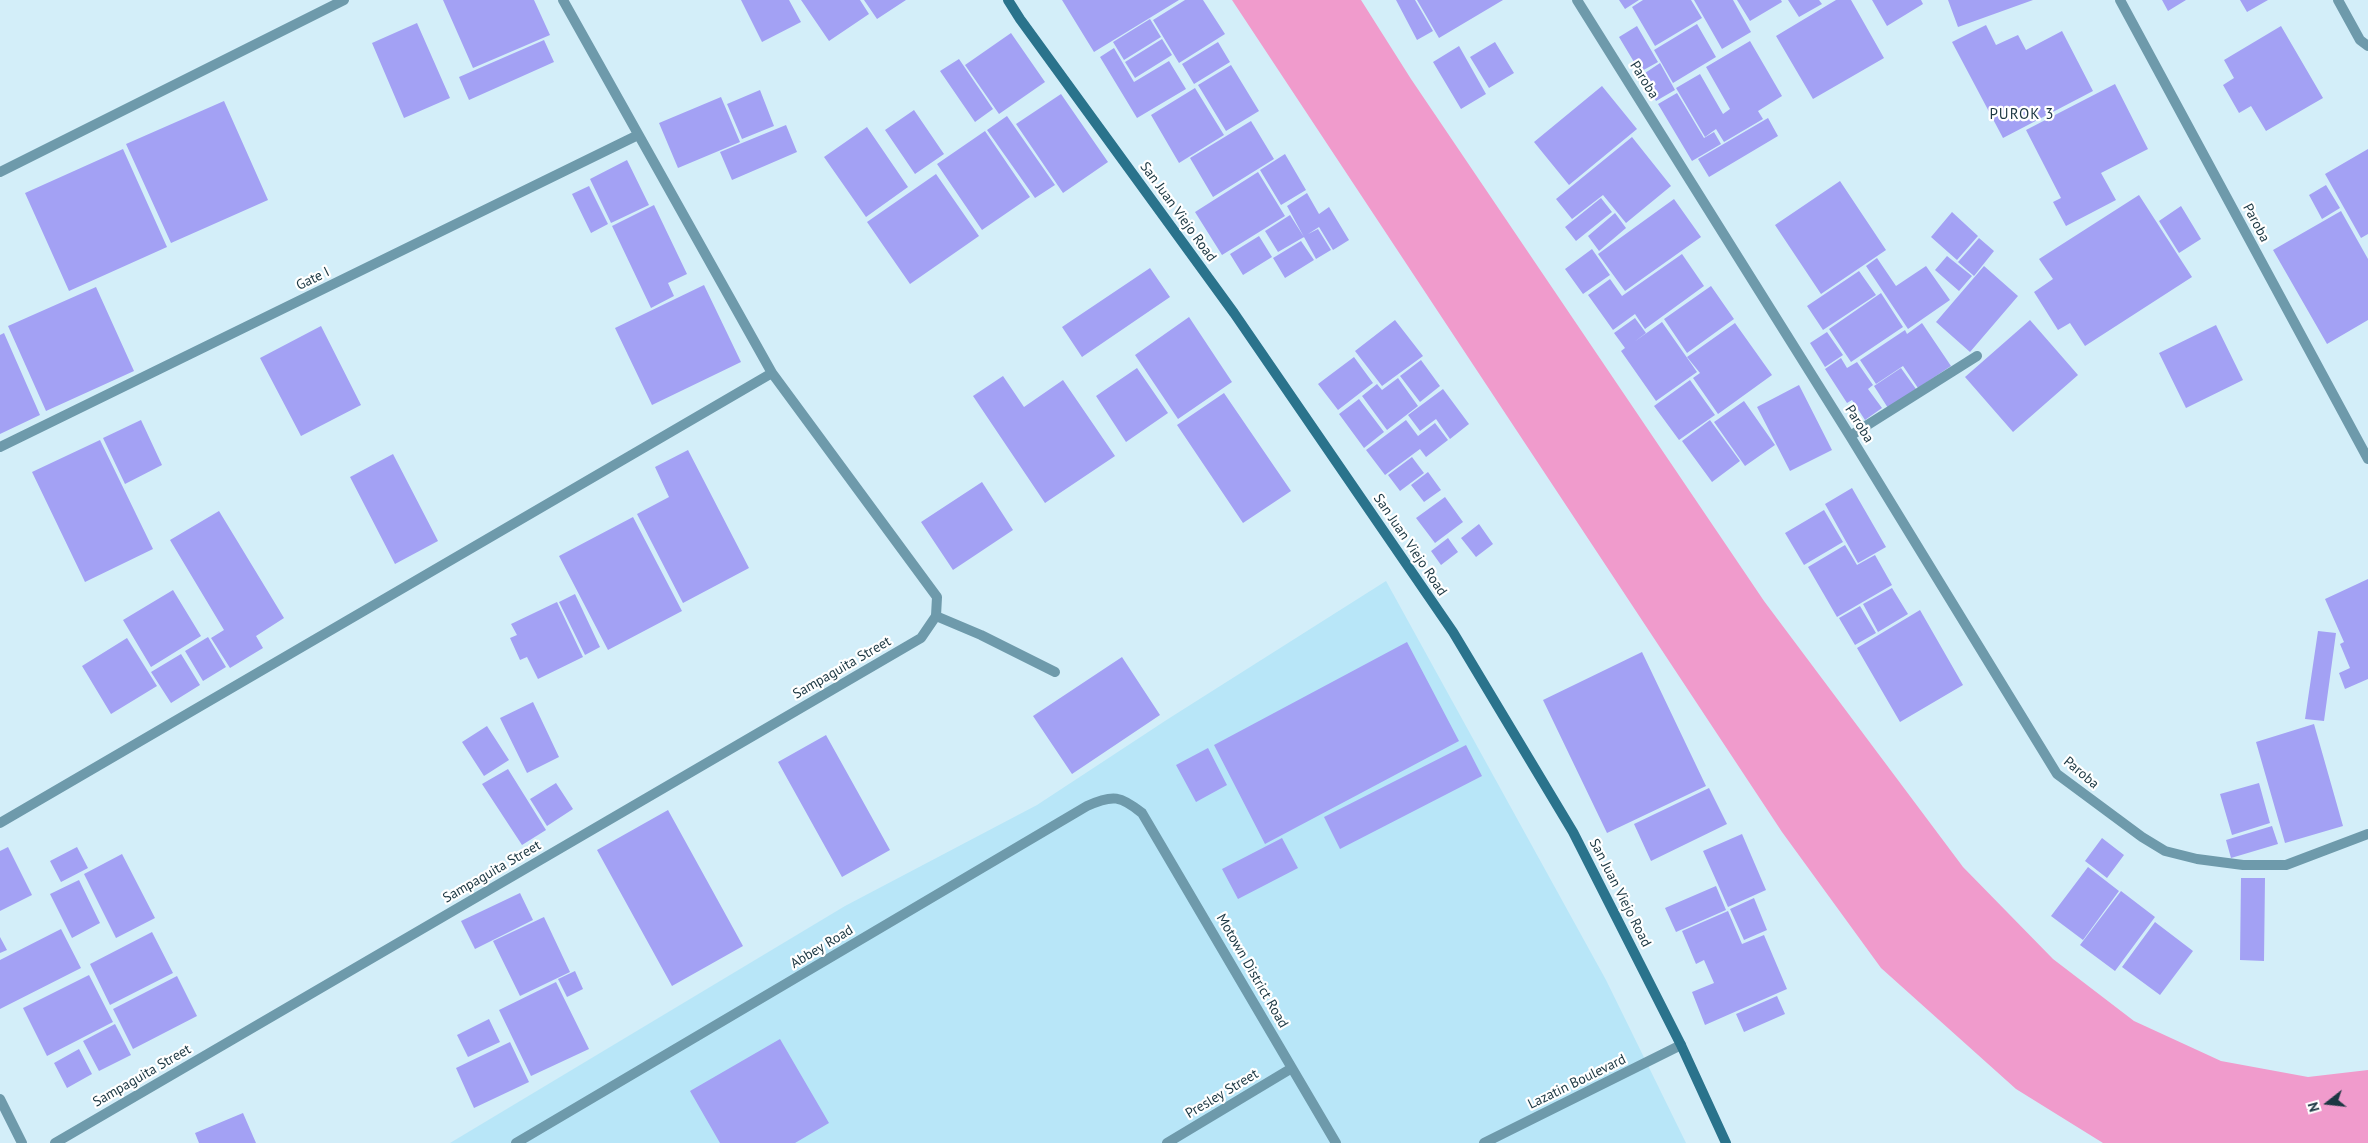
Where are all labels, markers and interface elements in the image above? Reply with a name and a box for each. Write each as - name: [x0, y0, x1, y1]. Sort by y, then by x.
- street label: Paroba: [1626, 58, 1662, 102]
- district label: PUROK 3: [1989, 106, 2055, 124]
- street label: San Juan Viejo Road: [1136, 159, 1220, 265]
- street label: Paroba: [2239, 201, 2273, 245]
- street label: Gate I: [294, 264, 332, 294]
- street label: Paroba: [1841, 402, 1877, 446]
- street label: San Juan Viejo Road: [1370, 491, 1450, 599]
- street label: Sampaguita Street: [790, 633, 894, 703]
- street label: Paroba: [2060, 753, 2102, 793]
- street label: San Juan Viejo Road: [1585, 836, 1655, 950]
- street label: Sampaguita Street: [440, 837, 544, 907]
- street label: Motown District Road: [1213, 911, 1291, 1031]
- street label: Abbey Road: [788, 922, 856, 972]
- street label: Sampaguita Street: [90, 1041, 194, 1111]
- street label: Lazatin Boulevard: [1525, 1051, 1629, 1113]
- street label: Presley Street: [1183, 1066, 1261, 1122]
- north arrow: [2303, 1078, 2353, 1128]
- text: N: [2304, 1100, 2324, 1114]

